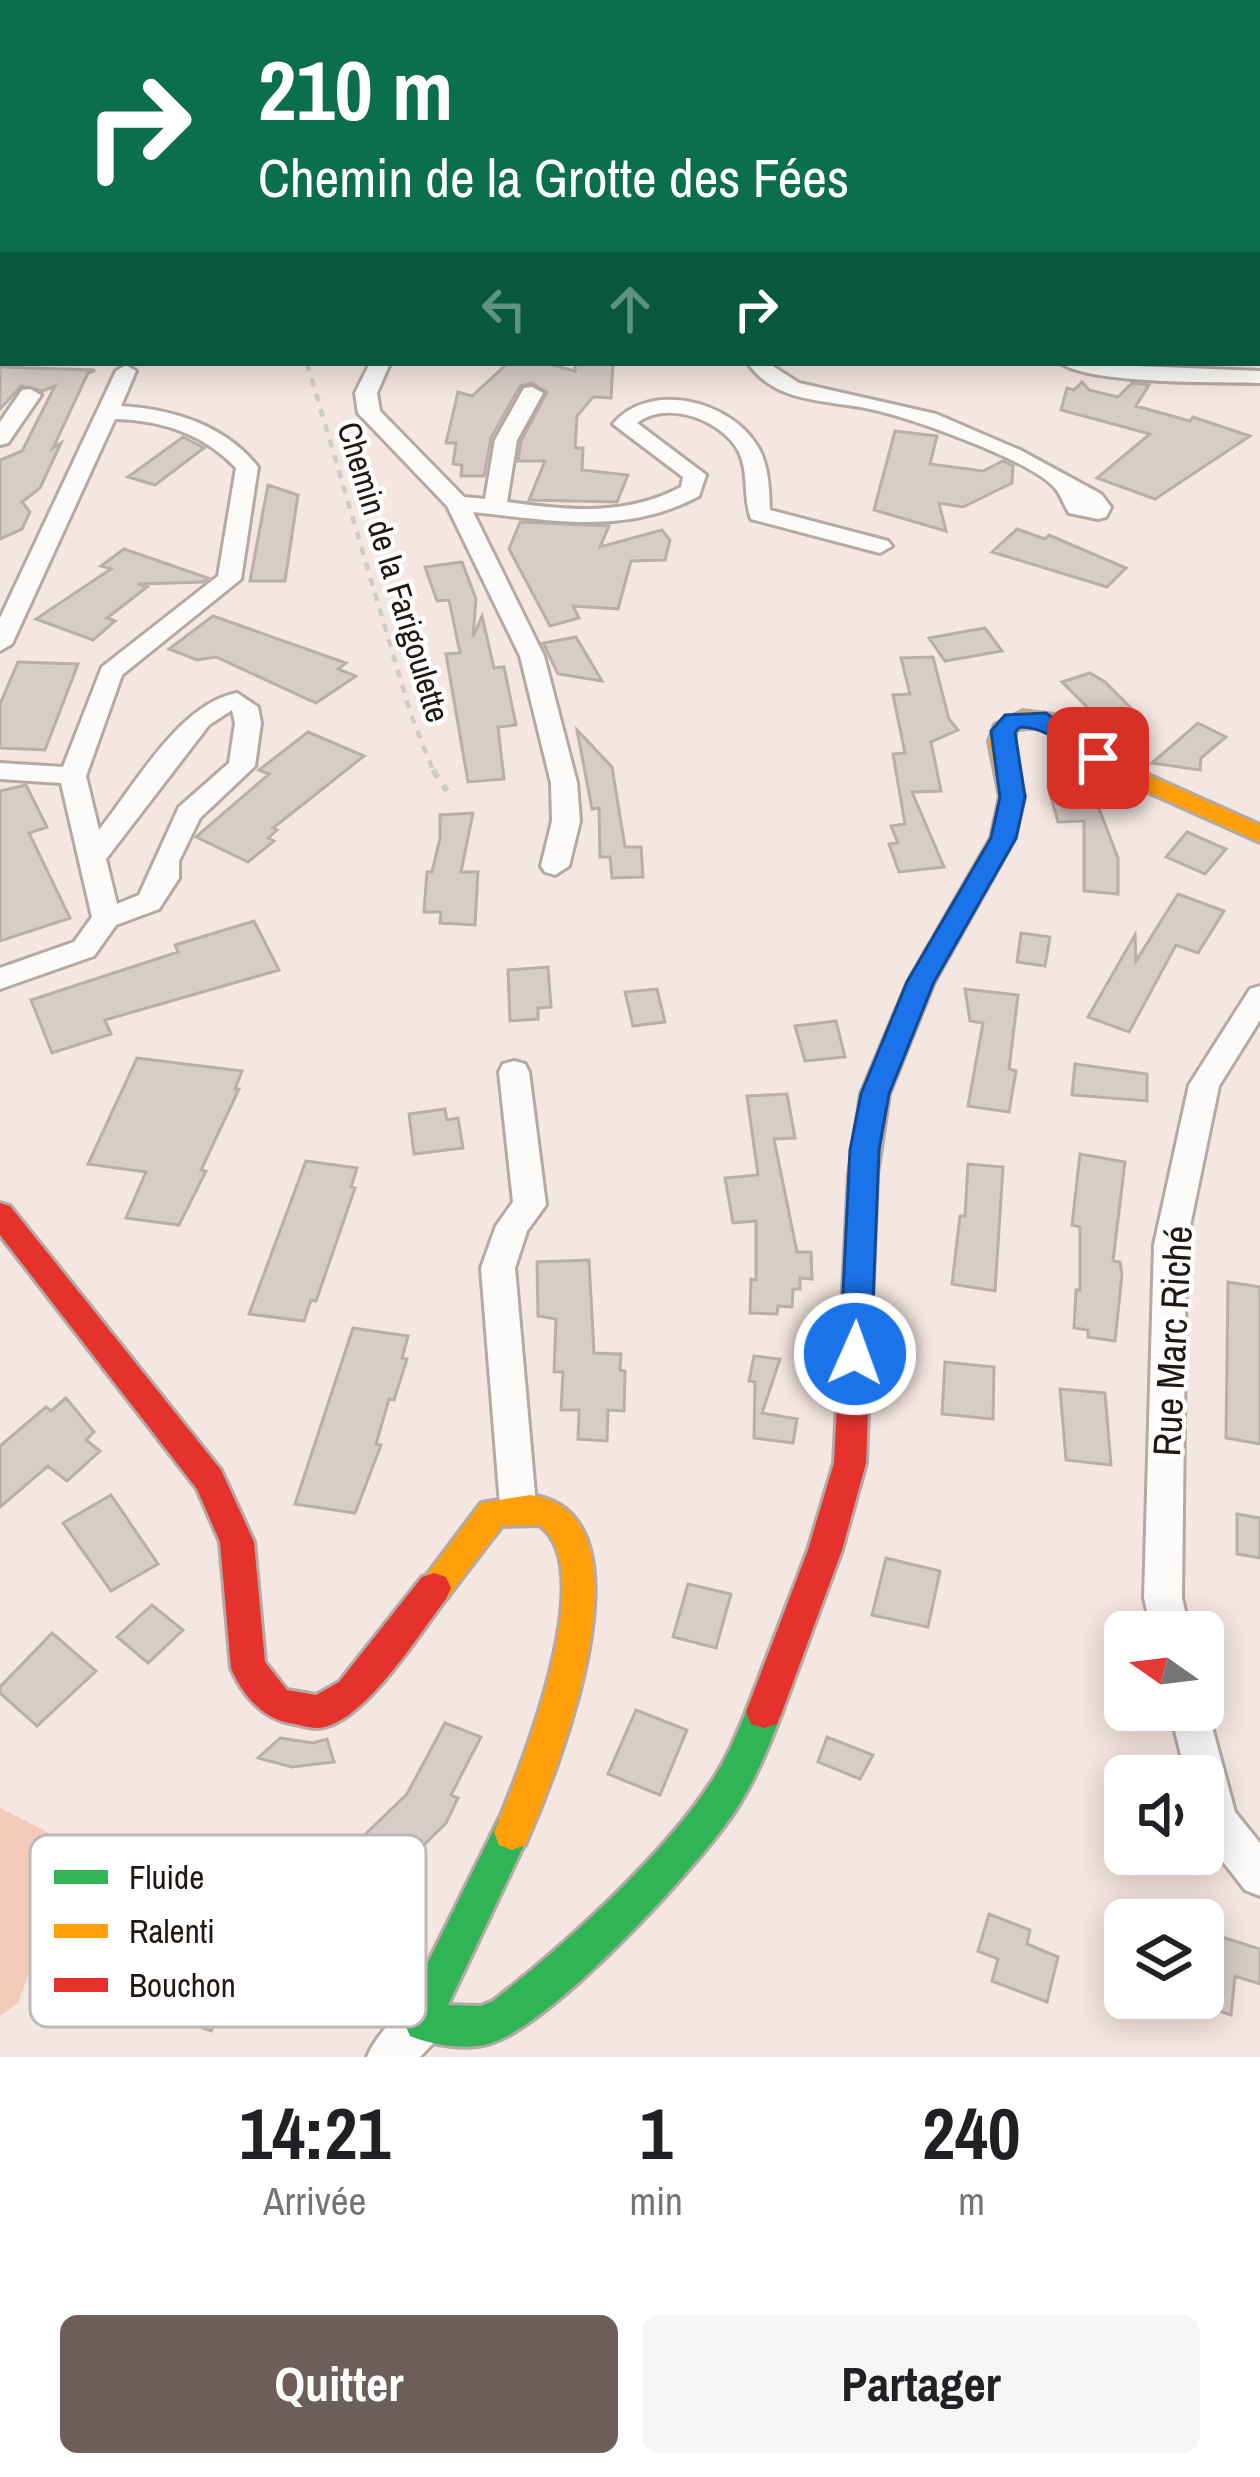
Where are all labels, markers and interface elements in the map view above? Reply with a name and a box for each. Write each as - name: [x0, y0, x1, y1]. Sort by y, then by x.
- text: 210 m: [258, 33, 453, 146]
- icon: right: [60, 48, 216, 204]
- text: Chemin de la Grotte des Fées: [258, 141, 849, 214]
- icon: left: [471, 276, 537, 342]
- icon: ahead: [597, 276, 663, 342]
- icon: right: [723, 276, 789, 342]
- street label: Chemin de la Farigoulette: [327, 417, 461, 727]
- pin: [1047, 707, 1149, 809]
- icon: arrive: [1065, 725, 1131, 791]
- street label: Rue Marc Riché: [1140, 1224, 1204, 1458]
- position arrow: [792, 1291, 918, 1417]
- north arrow: [1104, 1611, 1224, 1731]
- map controls: [1104, 1611, 1224, 2019]
- button: sound: [1104, 1755, 1224, 1875]
- legend: [30, 1835, 426, 2027]
- text: Fluide: [129, 1855, 204, 1899]
- button: layers: [1104, 1899, 1224, 2019]
- text: Ralenti: [129, 1909, 215, 1953]
- text: Bouchon: [129, 1963, 236, 2007]
- text: 14:21: [239, 2084, 390, 2181]
- text: 1: [640, 2084, 673, 2181]
- text: 240: [922, 2084, 1021, 2181]
- text: Arrivée: [263, 2175, 366, 2227]
- text: min: [630, 2175, 683, 2227]
- text: m: [958, 2175, 985, 2227]
- button: Quitter: [60, 2315, 618, 2453]
- button: Partager: [642, 2315, 1200, 2453]

